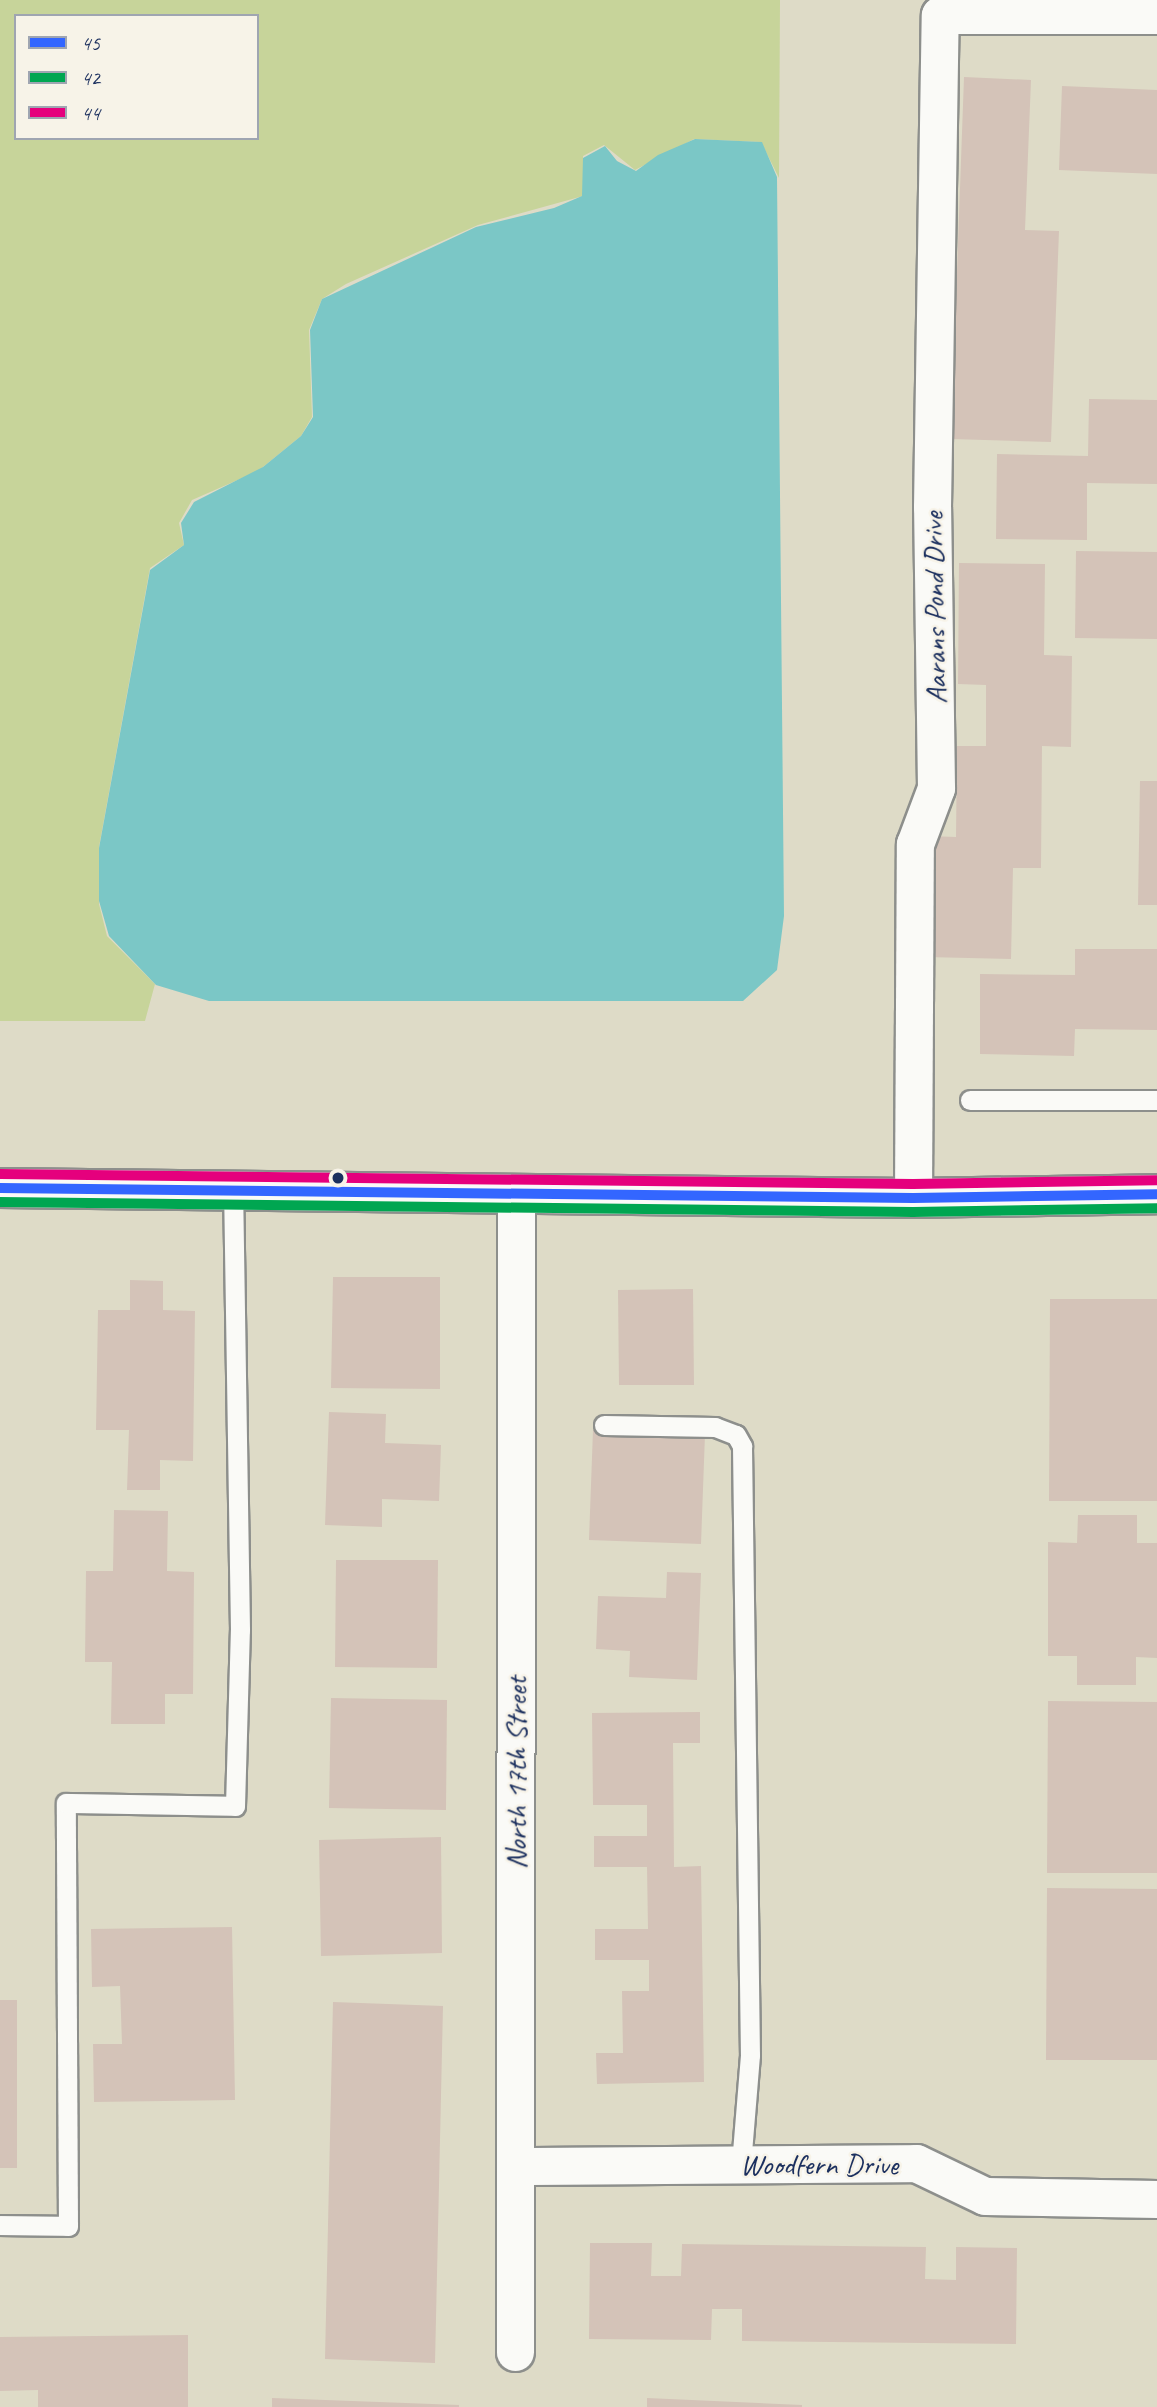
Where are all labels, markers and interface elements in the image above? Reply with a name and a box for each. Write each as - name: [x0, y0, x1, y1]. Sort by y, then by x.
- legend: [14, 14, 259, 140]
- text: 45: [81, 30, 100, 56]
- text: 42: [81, 65, 100, 91]
- text: 44: [81, 100, 100, 126]
- street label: Aarans Pond Drive: [914, 512, 954, 704]
- unlabelled marker: [331, 1171, 345, 1185]
- street label: North 17th Street: [498, 1676, 534, 1870]
- street label: Woodfern Drive: [740, 2146, 898, 2182]

